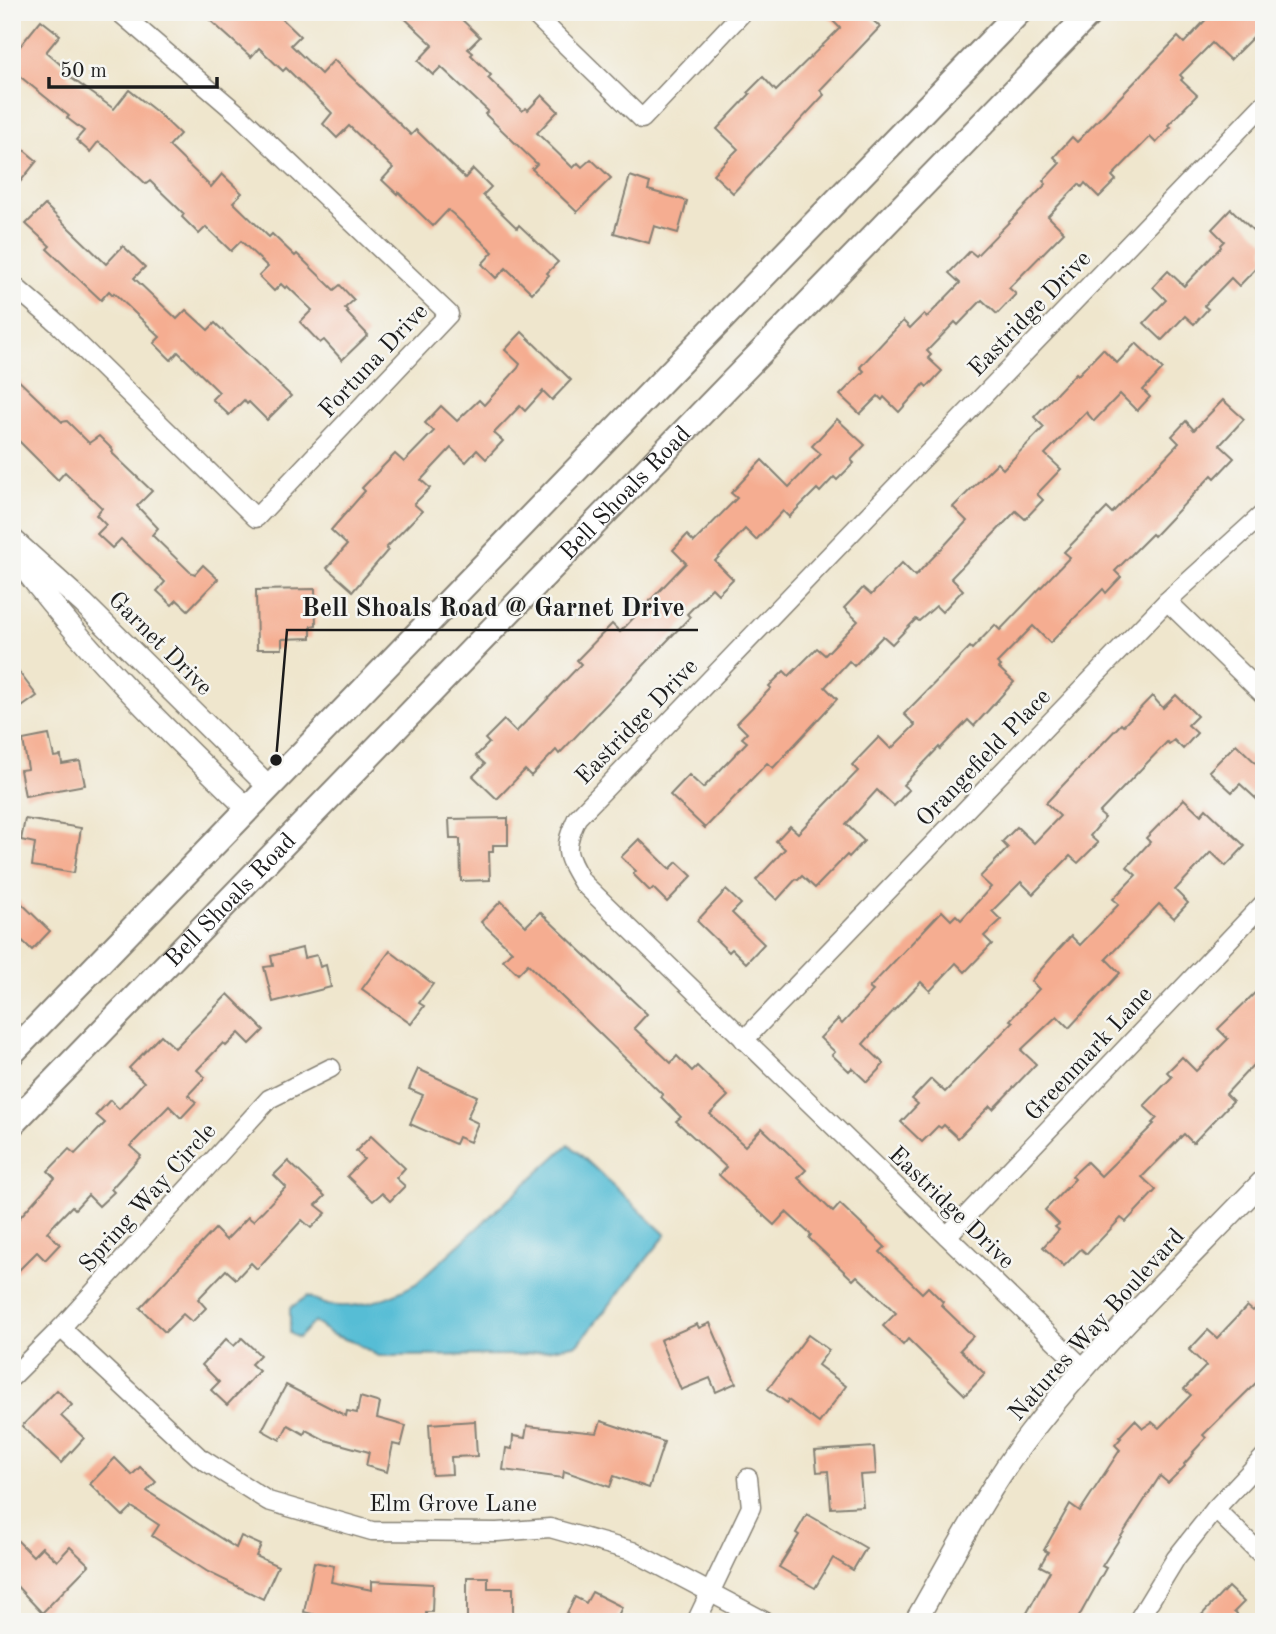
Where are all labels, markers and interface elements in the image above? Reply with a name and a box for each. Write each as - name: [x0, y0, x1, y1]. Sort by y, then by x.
- scale bar: [49, 46, 217, 90]
- text: 50 m: [60, 61, 107, 82]
- street label: Eastridge Drive: [965, 247, 1096, 382]
- street label: Fortuna Drive: [316, 300, 433, 423]
- street label: Bell Shoals Road: [556, 422, 696, 565]
- callout: Bell Shoals Road @ Garnet Drive: [287, 583, 698, 630]
- street label: Garnet Drive: [103, 588, 216, 701]
- text: Bell Shoals Road @ Garnet Drive: [301, 596, 685, 622]
- street label: Eastridge Drive: [572, 655, 703, 790]
- street label: Orangefield Place: [913, 685, 1056, 832]
- street label: Bell Shoals Road: [161, 829, 301, 972]
- street label: Greenmark Lane: [1021, 983, 1158, 1126]
- street label: Spring Way Circle: [76, 1119, 221, 1277]
- street label: Eastridge Drive: [883, 1143, 1018, 1274]
- street label: Natures Way Boulevard: [1005, 1225, 1190, 1426]
- street label: Elm Grove Lane: [369, 1493, 537, 1517]

